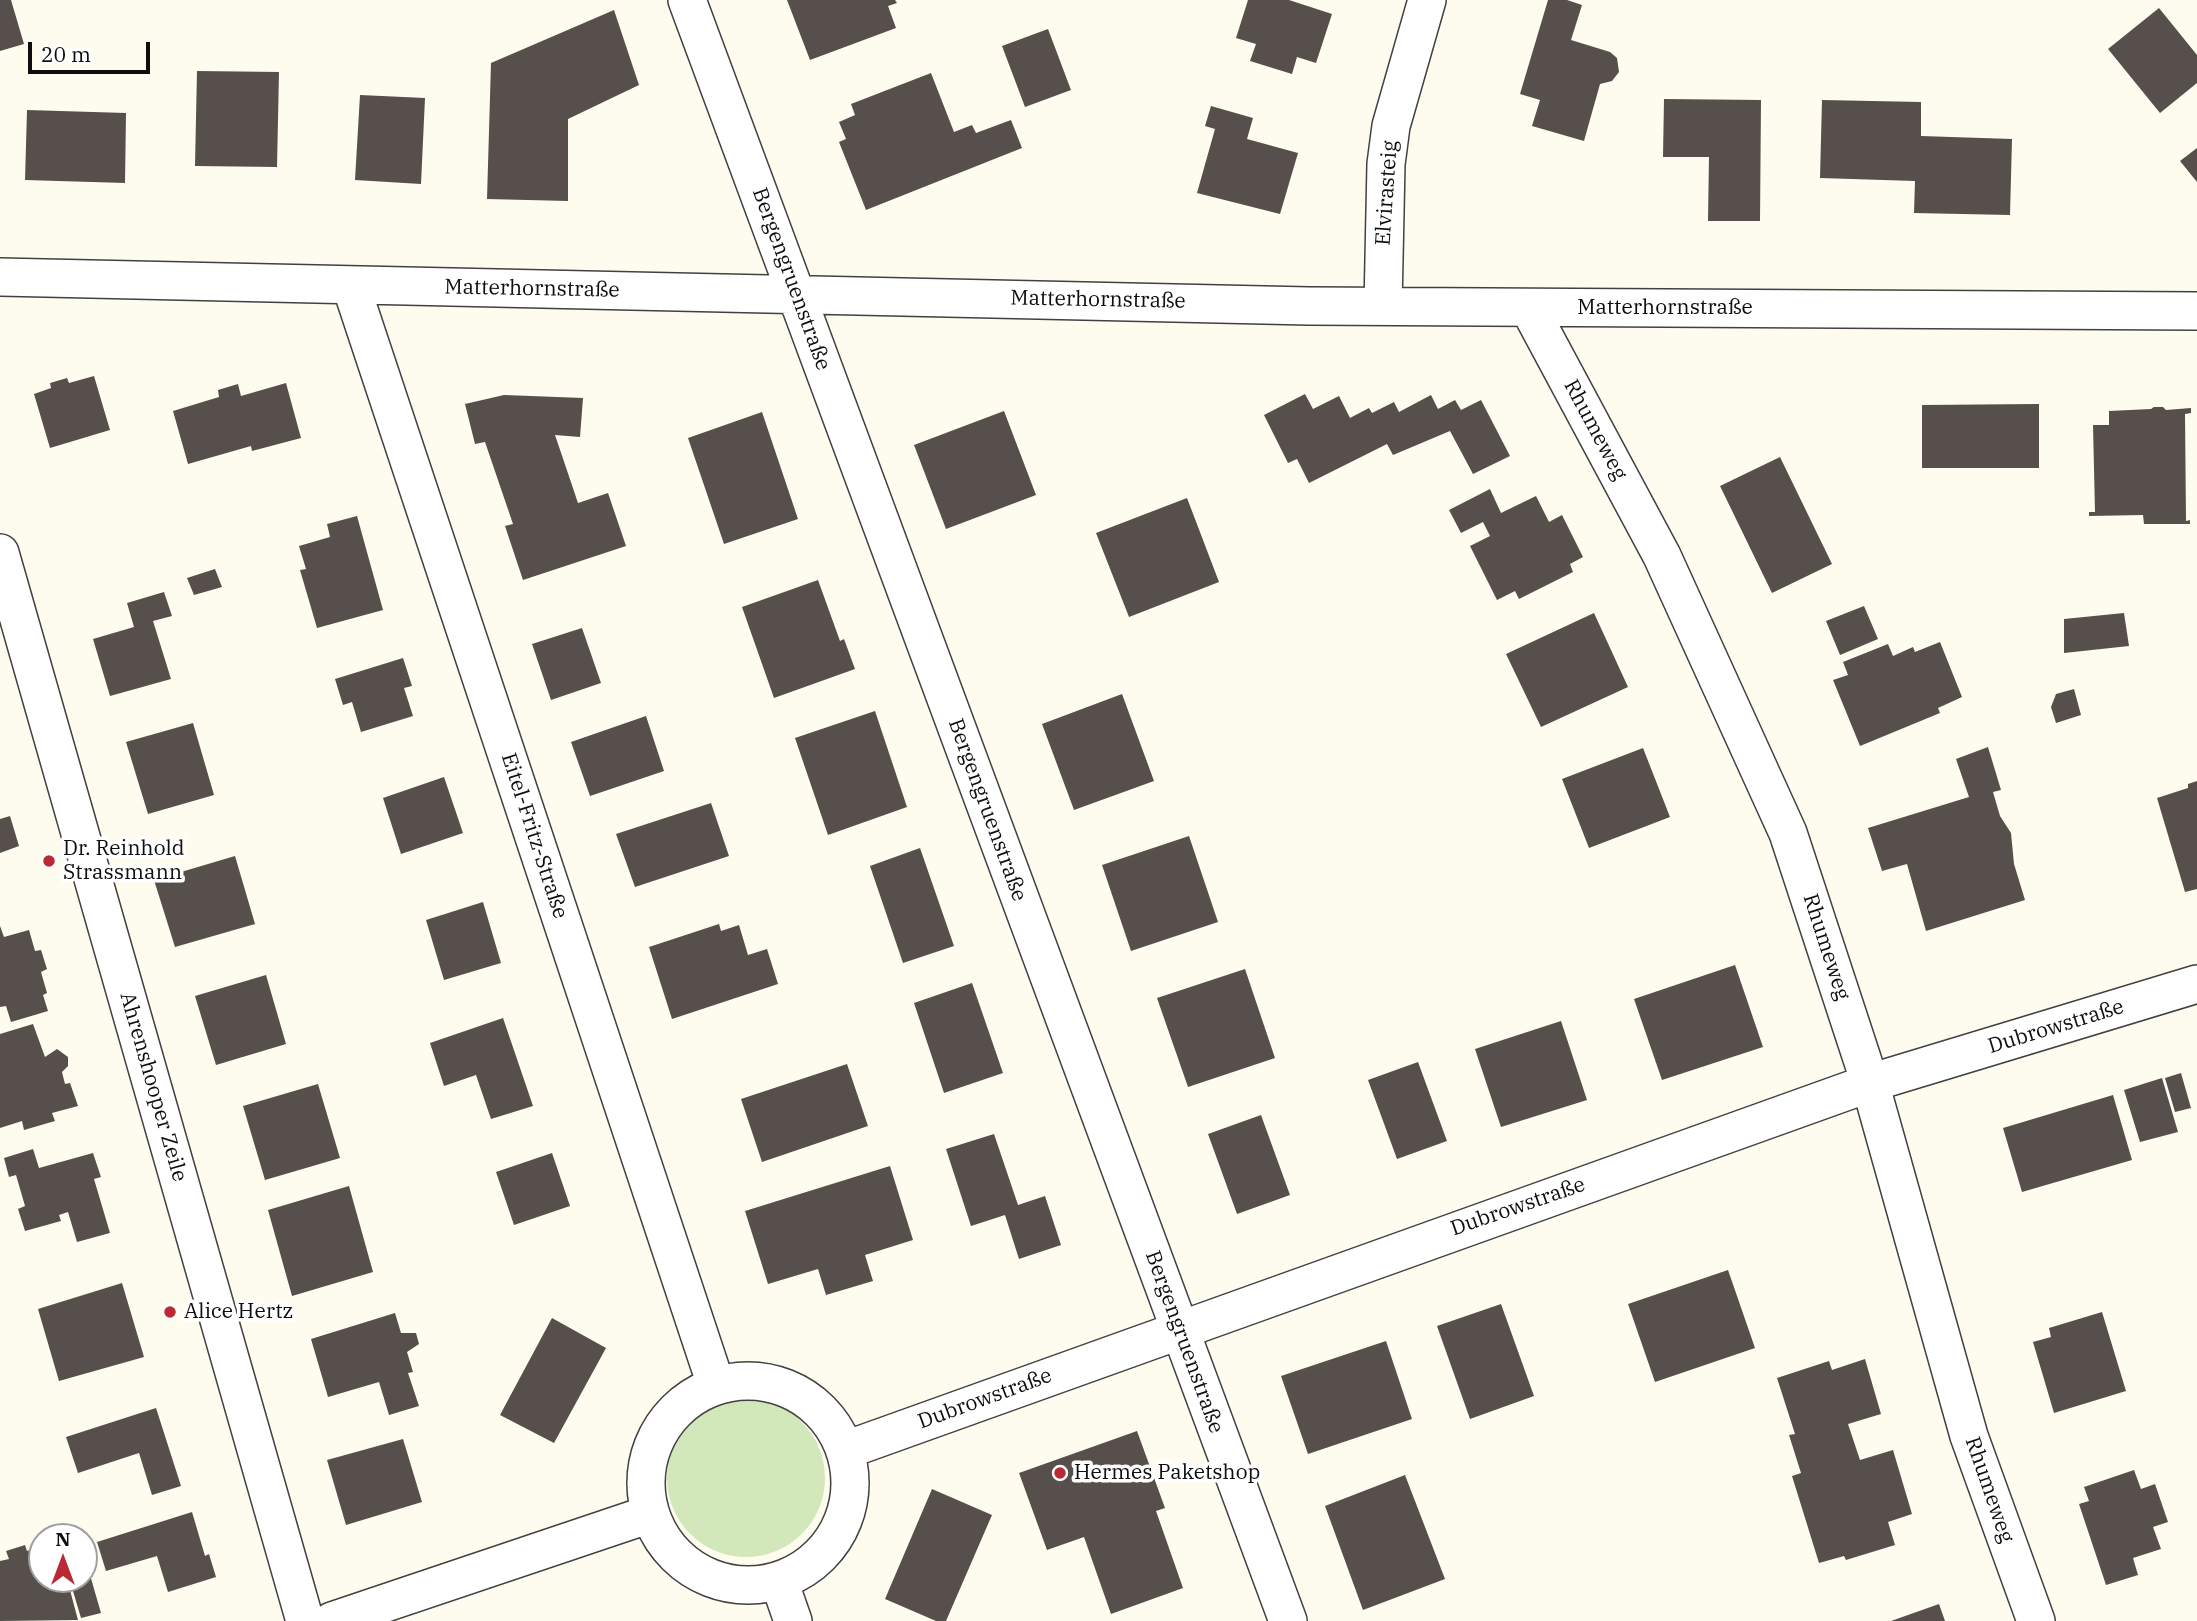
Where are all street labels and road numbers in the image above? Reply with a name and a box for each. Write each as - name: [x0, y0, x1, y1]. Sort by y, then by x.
- street label: Elvirasteig: [1371, 140, 1403, 246]
- street label: Bergengruenstraße: [746, 184, 836, 374]
- street label: Matterhornstraße: [444, 275, 620, 303]
- street label: Matterhornstraße: [1010, 286, 1186, 314]
- street label: Matterhornstraße: [1577, 295, 1753, 321]
- street label: Rhumeweg: [1558, 375, 1632, 485]
- street label: Bergengruenstraße: [942, 715, 1032, 905]
- street label: Eitel-Fritz-Straße: [495, 750, 573, 922]
- street label: Rhumeweg: [1797, 891, 1855, 1003]
- street label: Ahrenshooper Zeile: [114, 989, 192, 1185]
- street label: Dubrowstraße: [1985, 994, 2127, 1060]
- street label: Dubrowstraße: [1447, 1172, 1589, 1242]
- street label: Bergengruenstraße: [1139, 1247, 1229, 1437]
- street label: Dubrowstraße: [915, 1363, 1055, 1435]
- street label: Rhumeweg: [1959, 1434, 2019, 1546]

